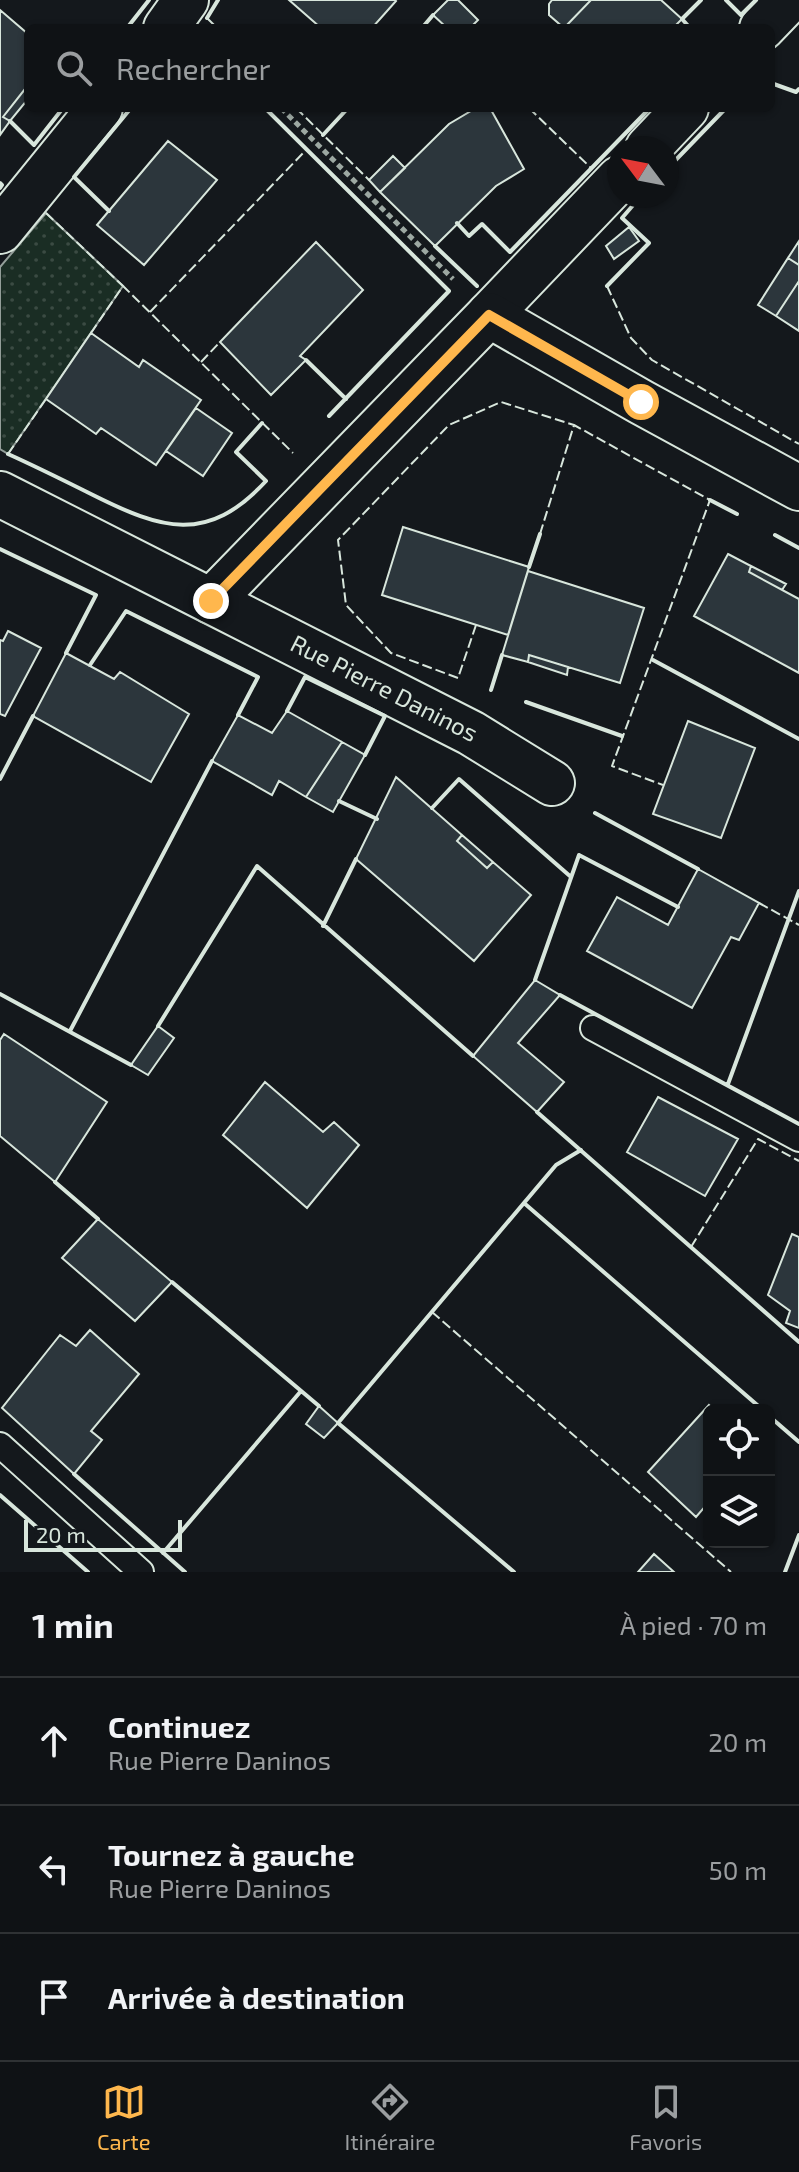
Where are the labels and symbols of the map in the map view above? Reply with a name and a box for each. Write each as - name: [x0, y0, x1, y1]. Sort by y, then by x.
- north arrow: [607, 136, 679, 208]
- route start: [623, 384, 659, 420]
- route end: [193, 583, 229, 619]
- street label: Rue Pierre Daninos: [286, 628, 483, 747]
- scale bar: [24, 1516, 182, 1552]

